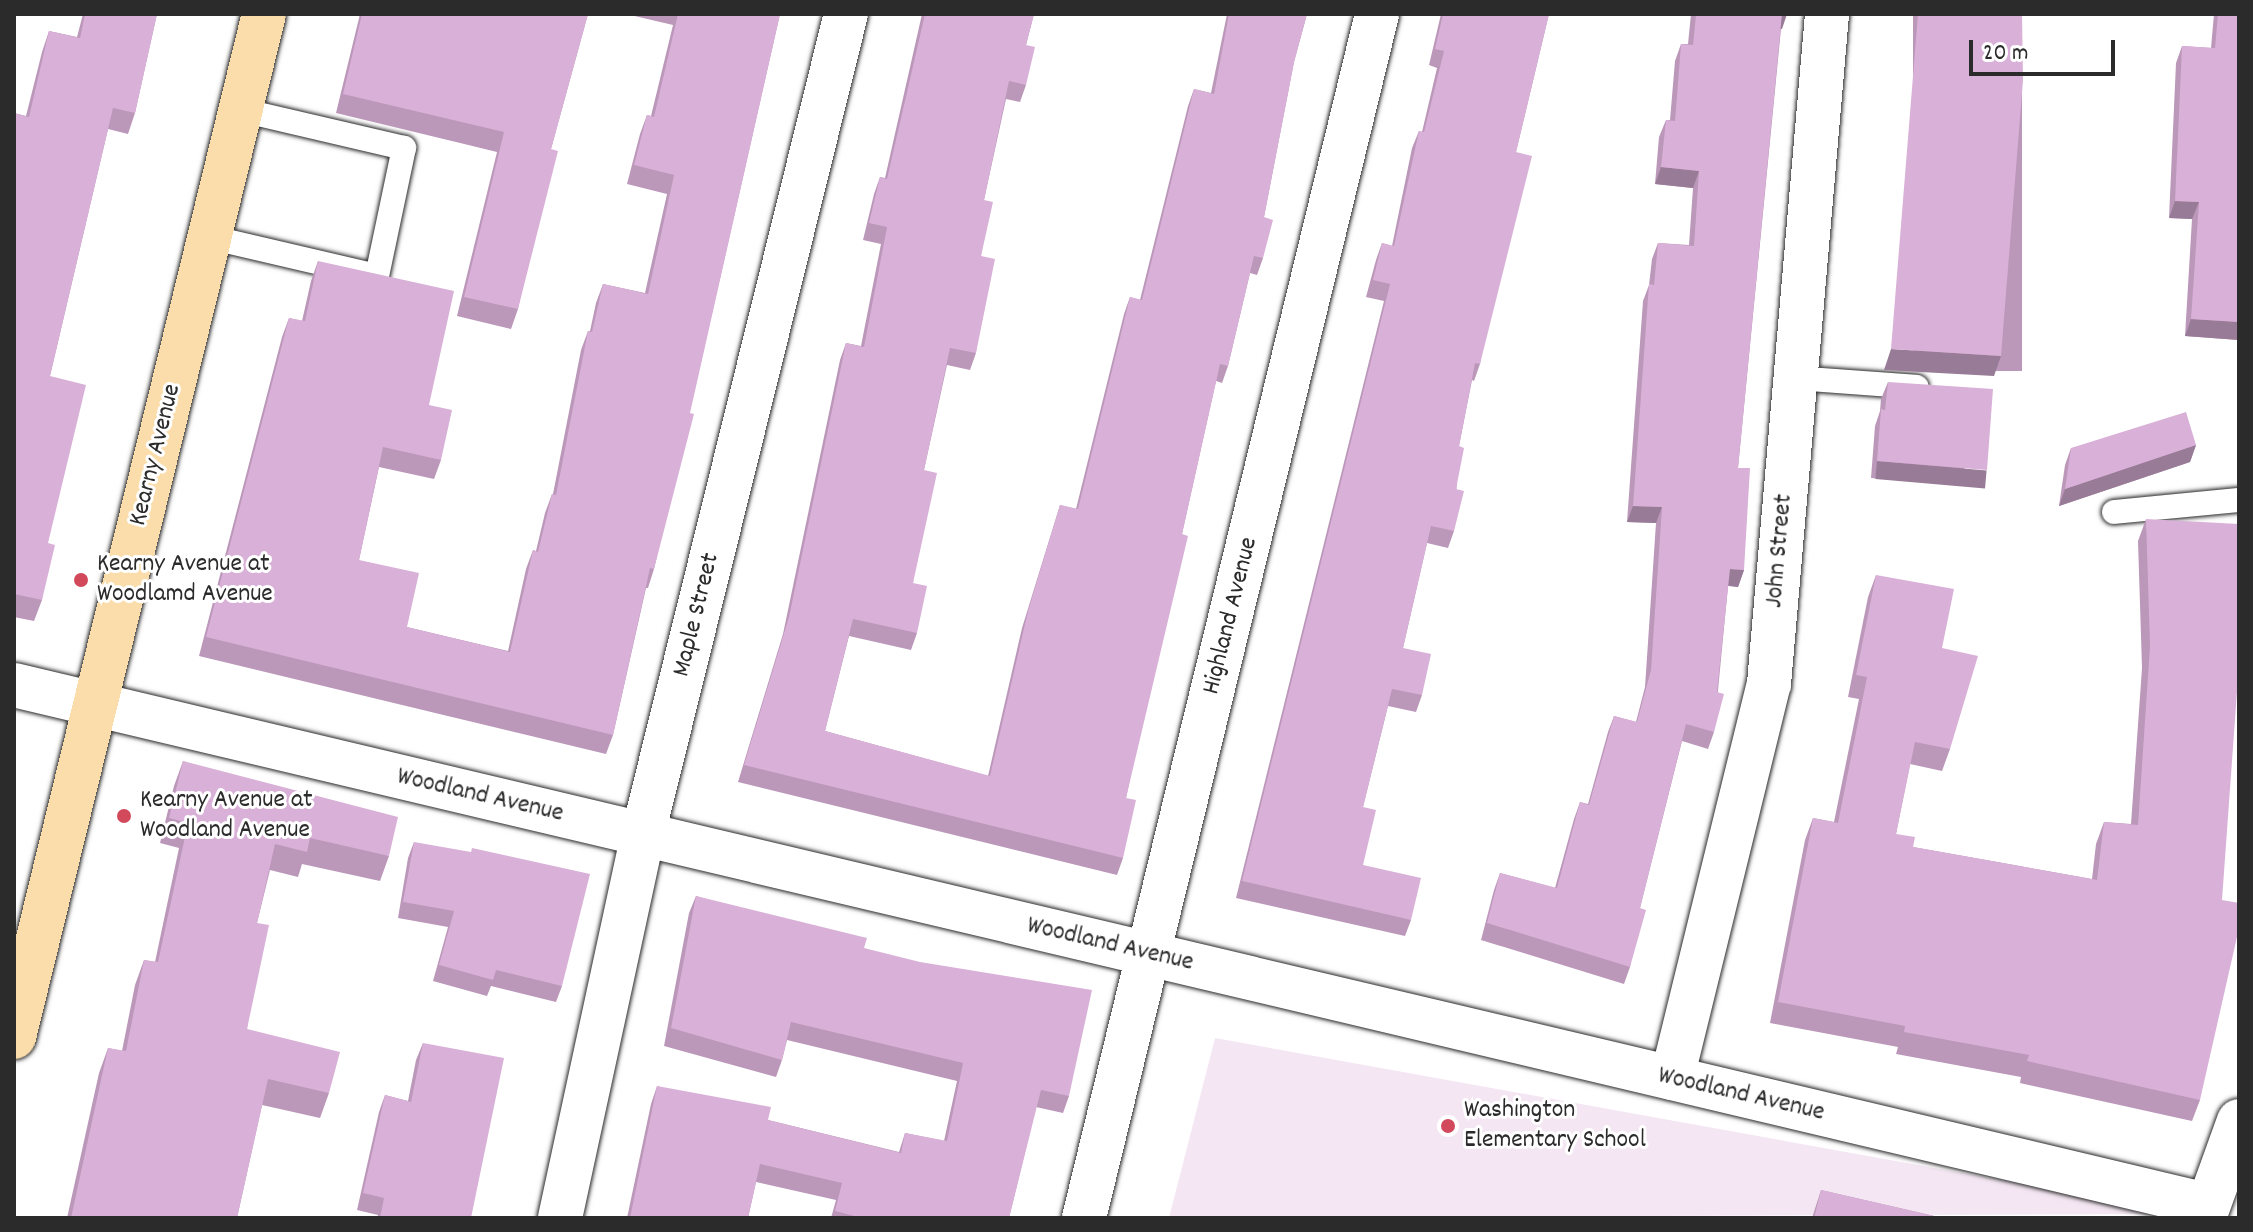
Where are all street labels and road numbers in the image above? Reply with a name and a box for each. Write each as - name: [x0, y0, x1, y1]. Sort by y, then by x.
- street label: Kearny Avenue: [123, 381, 189, 529]
- street label: John Street: [1759, 493, 1801, 609]
- street label: Highland Avenue: [1196, 534, 1266, 698]
- street label: Maple Street: [667, 550, 727, 680]
- street label: Woodland Avenue: [394, 762, 566, 830]
- street label: Woodland Avenue: [1024, 911, 1196, 979]
- street label: Woodland Avenue: [1655, 1061, 1827, 1129]

